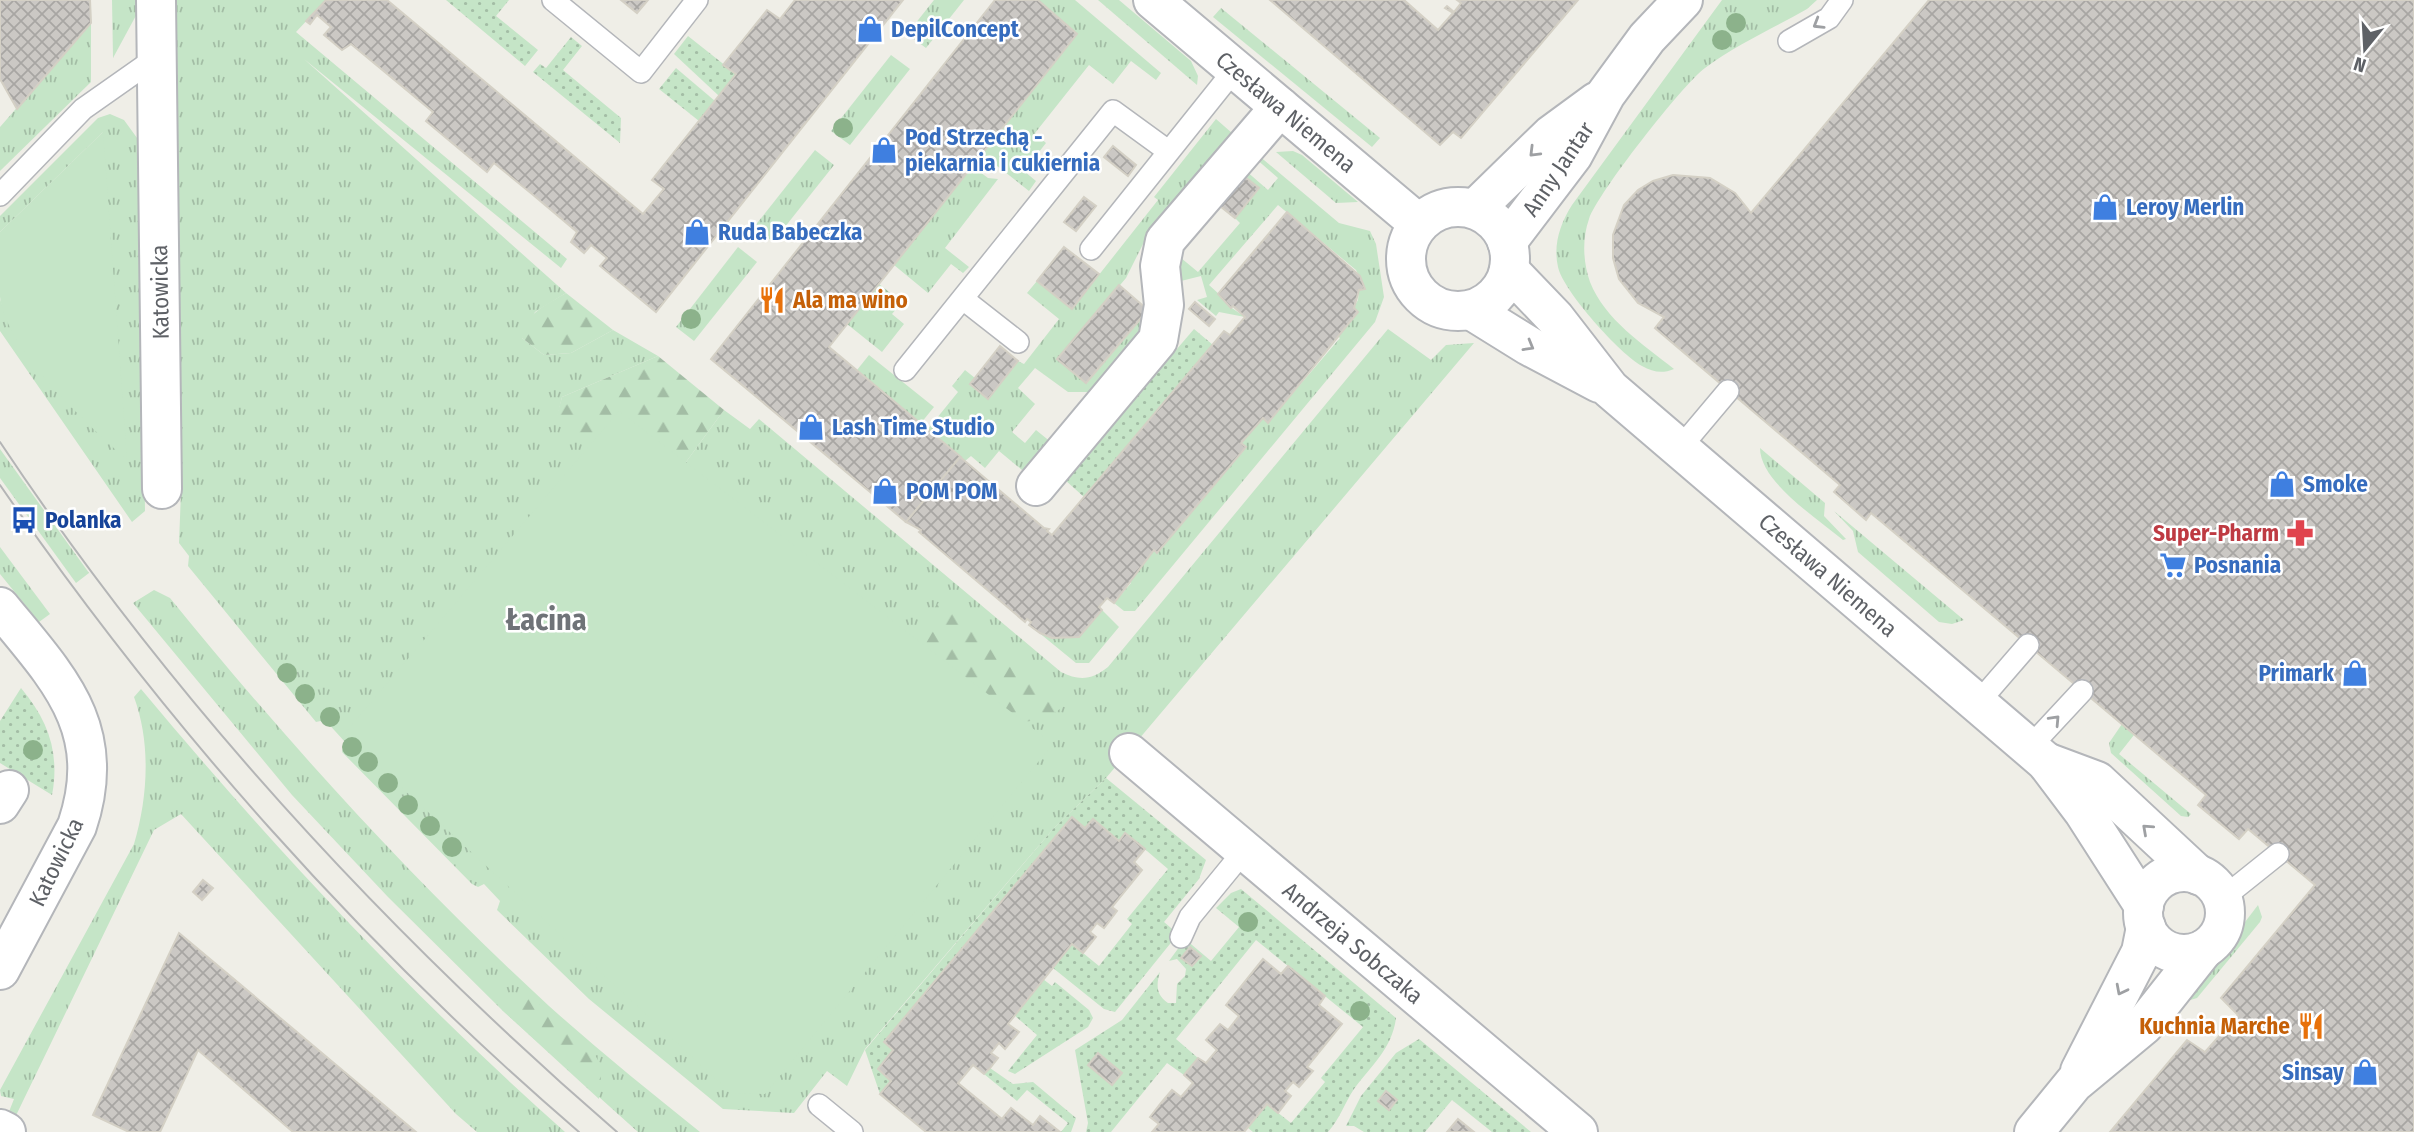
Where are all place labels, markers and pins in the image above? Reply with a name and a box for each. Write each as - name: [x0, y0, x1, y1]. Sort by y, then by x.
- shop icon: DepilConcept: [855, 14, 885, 44]
- place label: DepilConcept: [891, 15, 1020, 43]
- place label: Pod Strzechą - piekarnia i cukiernia: [905, 123, 1100, 177]
- shop icon: Pod Strzechą - piekarnia i cukiernia: [869, 135, 899, 165]
- shop icon: Leroy Merlin: [2090, 192, 2120, 222]
- place label: Leroy Merlin: [2126, 193, 2244, 221]
- shop icon: Ruda Babeczka: [682, 217, 712, 247]
- place label: Ruda Babeczka: [718, 218, 863, 246]
- restaurant icon: Ala ma wino: [757, 285, 787, 315]
- place label: Ala ma wino: [792, 286, 908, 314]
- shop icon: Lash Time Studio: [796, 412, 826, 442]
- place label: Lash Time Studio: [832, 413, 995, 441]
- shop icon: Smoke: [2267, 469, 2297, 499]
- place label: Smoke: [2303, 470, 2368, 498]
- shop icon: POM POM: [870, 476, 900, 506]
- place label: POM POM: [906, 477, 998, 505]
- bus stop icon: Polanka: [9, 505, 39, 535]
- place label: Polanka: [45, 506, 122, 534]
- pharmacy icon: Super-Pharm: [2285, 518, 2315, 548]
- place label: Super-Pharm: [2153, 519, 2279, 547]
- supermarket icon: Posnania: [2158, 550, 2188, 580]
- place label: Posnania: [2194, 551, 2281, 579]
- shop icon: Primark: [2340, 658, 2370, 688]
- place label: Primark: [2258, 659, 2334, 687]
- restaurant icon: Kuchnia Marche: [2296, 1011, 2326, 1041]
- place label: Kuchnia Marche: [2139, 1012, 2290, 1040]
- shop icon: Sinsay: [2350, 1057, 2380, 1087]
- place label: Sinsay: [2282, 1058, 2345, 1086]

